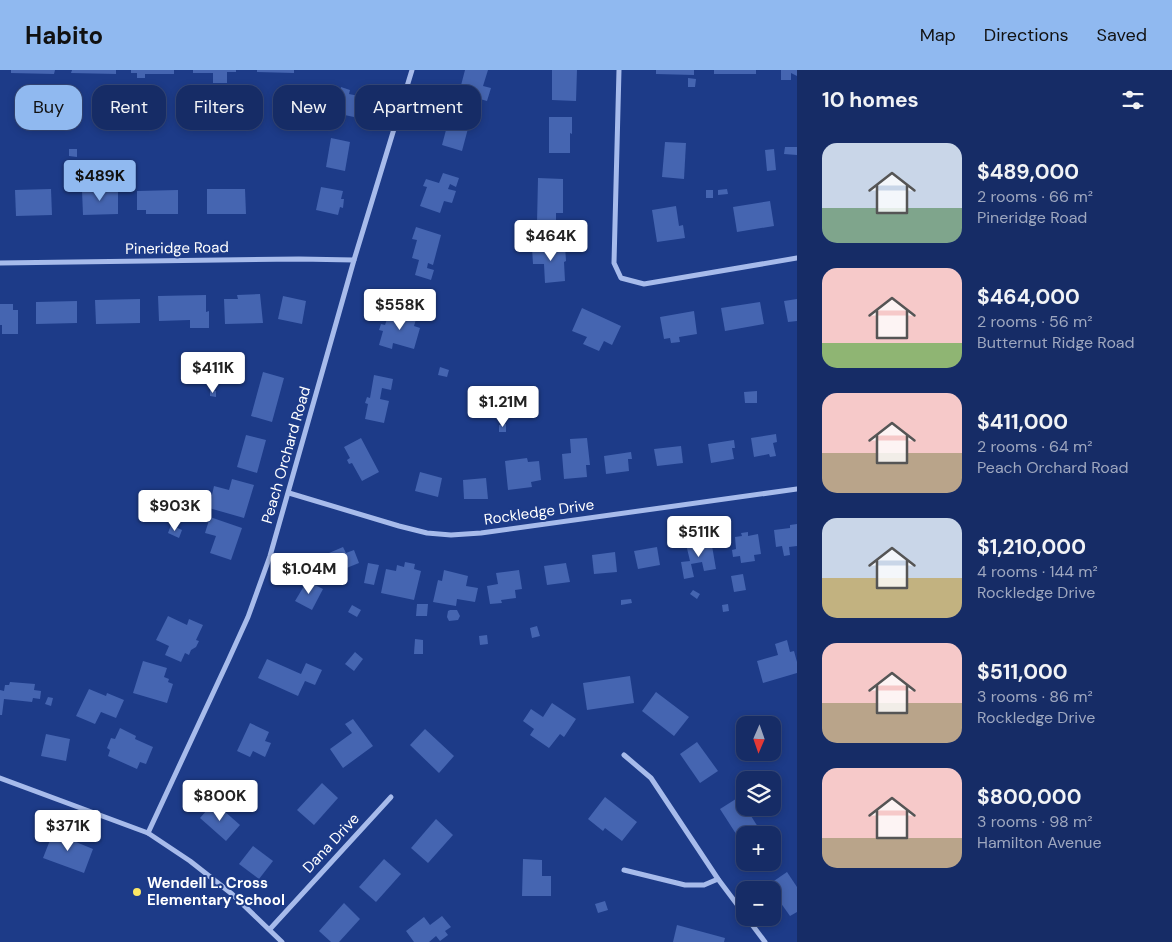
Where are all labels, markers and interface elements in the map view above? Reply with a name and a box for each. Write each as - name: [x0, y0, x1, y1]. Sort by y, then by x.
- text: Habito: [25, 20, 103, 51]
- text: Map: [920, 23, 956, 47]
- text: Directions: [984, 23, 1069, 47]
- text: Saved: [1097, 23, 1147, 47]
- chip: Buy: [15, 85, 82, 130]
- chip: Rent: [92, 85, 166, 130]
- chip: Filters: [176, 85, 263, 130]
- chip: New: [273, 85, 345, 130]
- chip: Apartment: [355, 85, 481, 130]
- text: 10 homes: [822, 86, 919, 114]
- icon: filters: [1119, 86, 1147, 114]
- text: $489,000: [977, 158, 1079, 186]
- pin: $489K: [65, 160, 135, 202]
- icon: home: [862, 163, 922, 223]
- text: $489K: [75, 165, 125, 186]
- text: 2 rooms · 66 m²: [977, 186, 1093, 207]
- text: Pineridge Road: [977, 207, 1087, 228]
- pin: $464K: [516, 220, 586, 262]
- text: $464K: [525, 225, 577, 246]
- street label: Pineridge Road: [125, 237, 229, 259]
- text: $464,000: [977, 283, 1080, 311]
- pin: $558K: [365, 288, 435, 331]
- icon: home: [862, 288, 922, 348]
- text: $558K: [375, 294, 425, 315]
- text: 2 rooms · 56 m²: [977, 311, 1093, 332]
- text: Butternut Ridge Road: [977, 332, 1135, 353]
- pin: $411K: [178, 352, 248, 394]
- text: $411K: [192, 357, 234, 378]
- street label: Peach Orchard Road: [257, 384, 315, 526]
- pin: $1.21M: [462, 386, 544, 428]
- text: $1.21M: [479, 391, 527, 412]
- text: $411,000: [977, 408, 1068, 436]
- icon: home: [862, 413, 922, 473]
- text: 2 rooms · 64 m²: [977, 436, 1093, 457]
- text: Peach Orchard Road: [977, 457, 1128, 478]
- pin: $903K: [140, 490, 210, 532]
- street label: Rockledge Drive: [483, 494, 595, 530]
- text: $903K: [149, 495, 201, 516]
- pin: $511K: [664, 516, 734, 558]
- text: $511K: [678, 521, 720, 542]
- text: $1,210,000: [977, 533, 1086, 561]
- icon: home: [862, 538, 922, 598]
- pin: $1.04M: [268, 552, 350, 595]
- text: $1.04M: [282, 558, 336, 579]
- text: 4 rooms · 144 m²: [977, 561, 1098, 582]
- text: Rockledge Drive: [977, 582, 1095, 603]
- text: $511,000: [977, 658, 1068, 686]
- icon: home: [862, 663, 922, 723]
- text: 3 rooms · 86 m²: [977, 686, 1093, 707]
- text: Rockledge Drive: [977, 707, 1095, 728]
- north arrow: [736, 716, 781, 761]
- map controls: [736, 716, 781, 926]
- button: layers: [736, 771, 781, 816]
- pin: $800K: [185, 780, 255, 822]
- text: $800,000: [977, 783, 1081, 811]
- text: $800K: [194, 785, 246, 806]
- icon: home: [862, 788, 922, 848]
- street label: Dana Drive: [298, 809, 364, 877]
- pin: $371K: [33, 810, 103, 852]
- text: 3 rooms · 98 m²: [977, 811, 1093, 832]
- text: $371K: [46, 815, 90, 836]
- button: +: [736, 826, 781, 871]
- text: Hamilton Avenue: [977, 832, 1102, 853]
- place label: Wendell L. Cross Elementary School: [147, 873, 285, 910]
- button: −: [736, 881, 781, 926]
- marker: Wendell L. Cross Elementary School: [131, 886, 143, 898]

